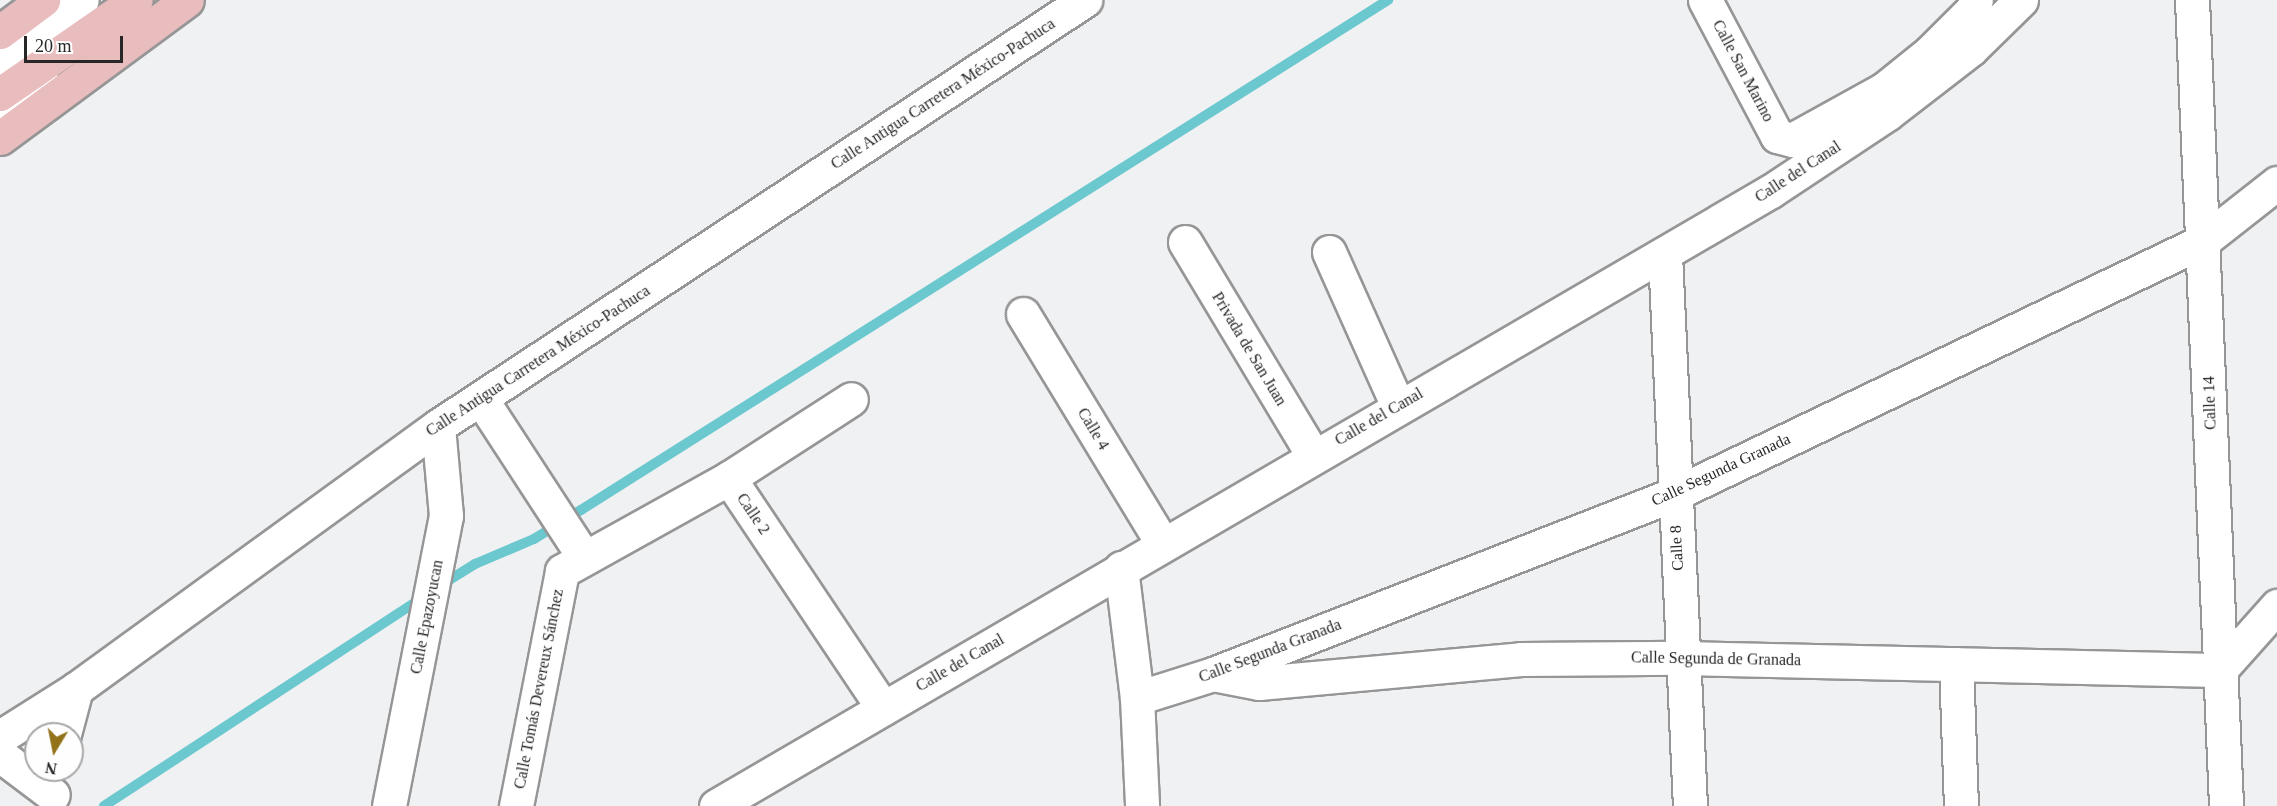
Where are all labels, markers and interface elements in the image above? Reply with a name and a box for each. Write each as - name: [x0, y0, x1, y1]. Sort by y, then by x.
- street label: Calle Antigua Carretera México-Pachuca: [827, 14, 1059, 174]
- street label: Calle San Marino: [1708, 17, 1778, 125]
- scale bar: [27, 24, 126, 62]
- text: 20 m: [35, 36, 72, 56]
- street label: Calle del Canal: [1751, 137, 1845, 207]
- street label: Calle Antigua Carretera México-Pachuca: [422, 281, 654, 441]
- street label: Privada de San Juan: [1207, 289, 1291, 409]
- street label: Calle 14: [2199, 376, 2221, 430]
- street label: Calle del Canal: [1331, 384, 1427, 450]
- street label: Calle 4: [1073, 404, 1113, 454]
- street label: Calle Segunda Granada: [1648, 429, 1794, 511]
- street label: Calle 2: [732, 490, 774, 538]
- street label: Calle 8: [1666, 525, 1688, 571]
- street label: Calle Epazoyucan: [407, 558, 447, 676]
- street label: Calle Tomás Devereux Sánchez: [510, 587, 568, 791]
- street label: Calle Segunda Granada: [1196, 615, 1344, 687]
- street label: Calle del Canal: [912, 630, 1008, 696]
- street label: Calle Segunda de Granada: [1631, 648, 1801, 670]
- north arrow: [24, 722, 84, 782]
- text: N: [44, 759, 58, 778]

